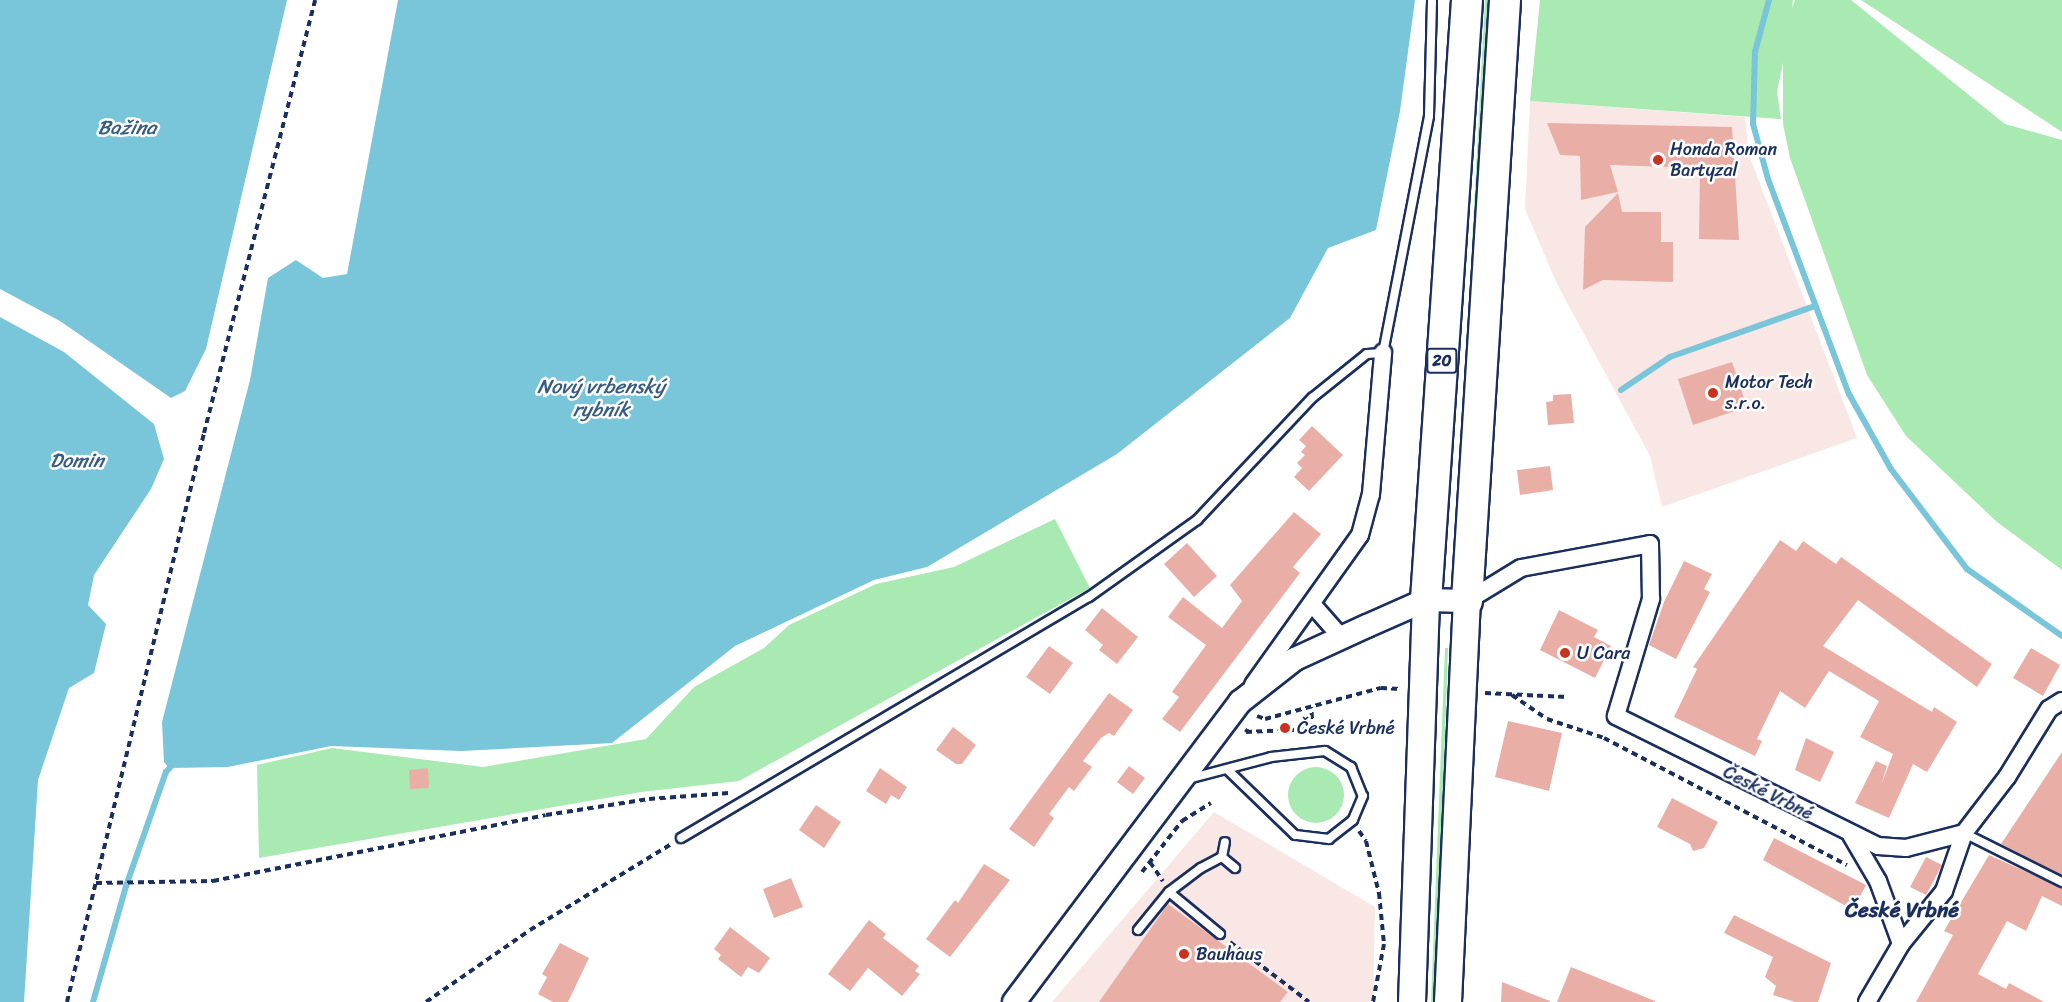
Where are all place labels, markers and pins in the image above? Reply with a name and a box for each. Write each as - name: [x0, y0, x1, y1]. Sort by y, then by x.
- place label: Honda Roman Bartyzal: [1670, 139, 1777, 182]
- marker: Honda Roman Bartyzal: [1651, 153, 1665, 167]
- place label: Motor Tech s.r.o.: [1725, 372, 1814, 415]
- marker: Motor Tech s.r.o.: [1706, 386, 1720, 400]
- place label: U Cara: [1577, 642, 1630, 664]
- marker: U Cara: [1558, 646, 1572, 660]
- place label: České Vrbné: [1297, 717, 1395, 739]
- marker: České Vrbné: [1278, 721, 1292, 735]
- place label: Bauhaus: [1196, 943, 1262, 965]
- marker: Bauhaus: [1177, 947, 1191, 961]

